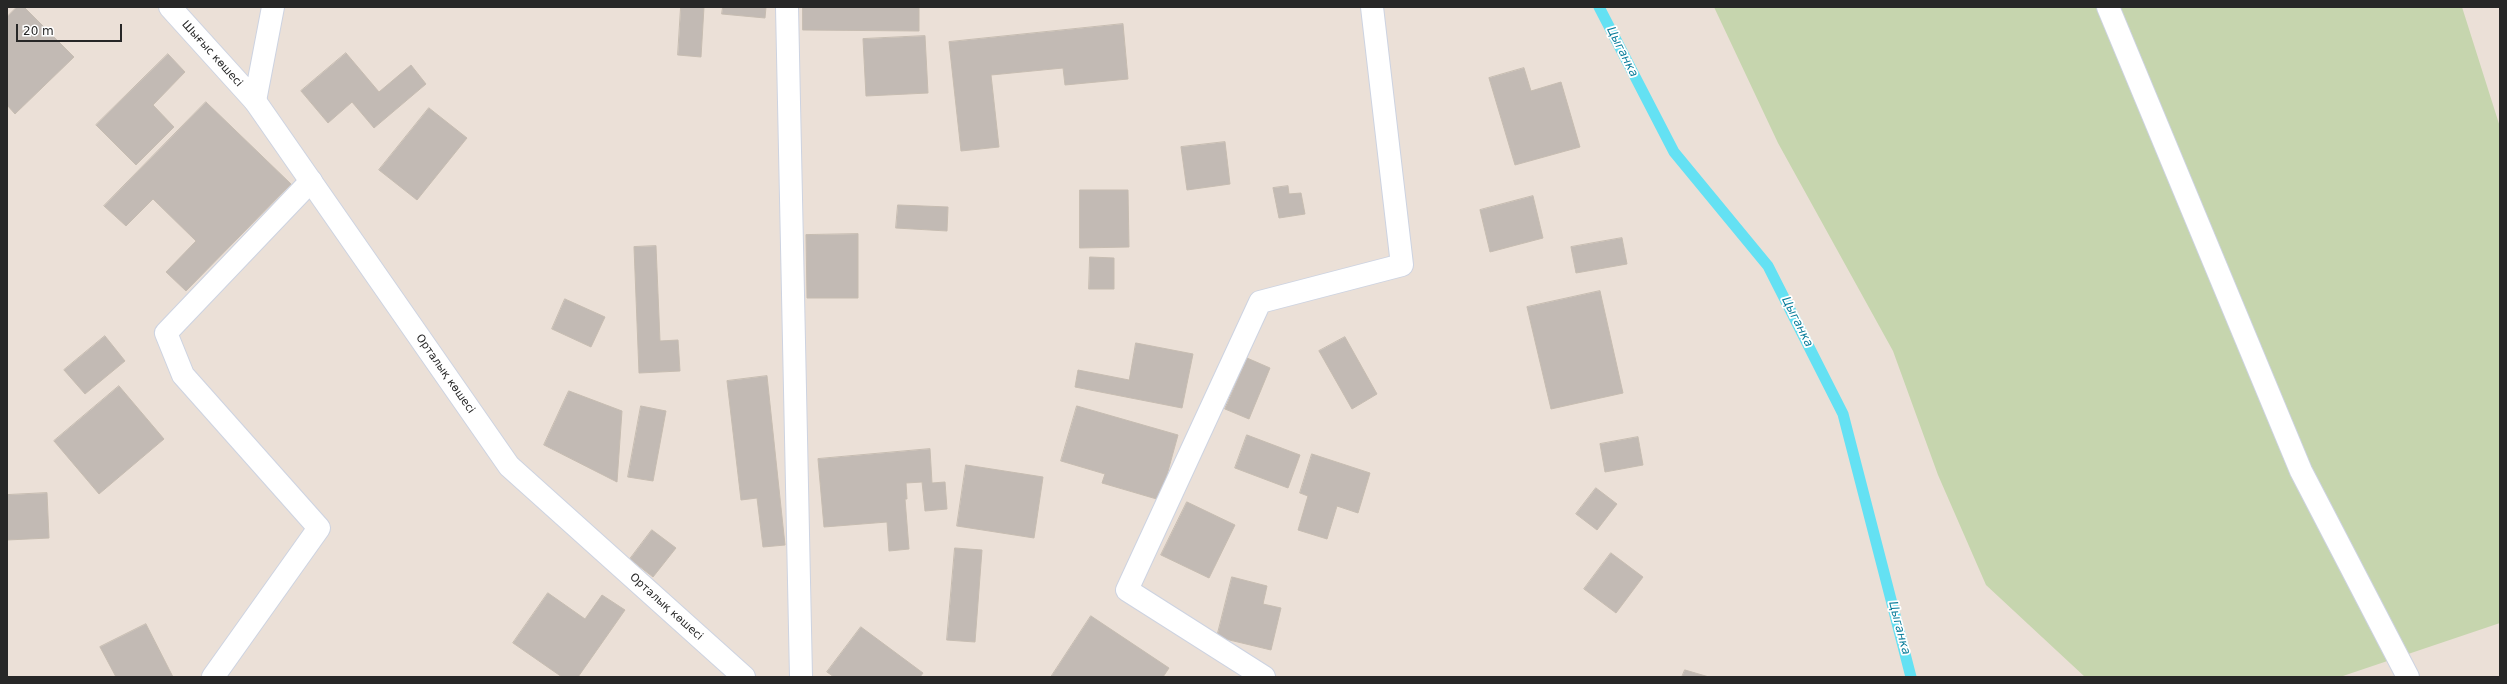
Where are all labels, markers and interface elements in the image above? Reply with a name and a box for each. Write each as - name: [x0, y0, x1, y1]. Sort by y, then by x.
- scale bar: [18, 16, 124, 42]
- street label: Шығыс көшесі: [179, 18, 245, 90]
- text: 20 m: [23, 24, 54, 38]
- water label: Цыганка: [1603, 24, 1641, 80]
- water label: Цыганка: [1778, 294, 1816, 350]
- street label: Орталық көшесі: [413, 332, 477, 416]
- street label: Орталық көшесі: [627, 571, 705, 643]
- water label: Цыганка: [1885, 600, 1913, 656]

